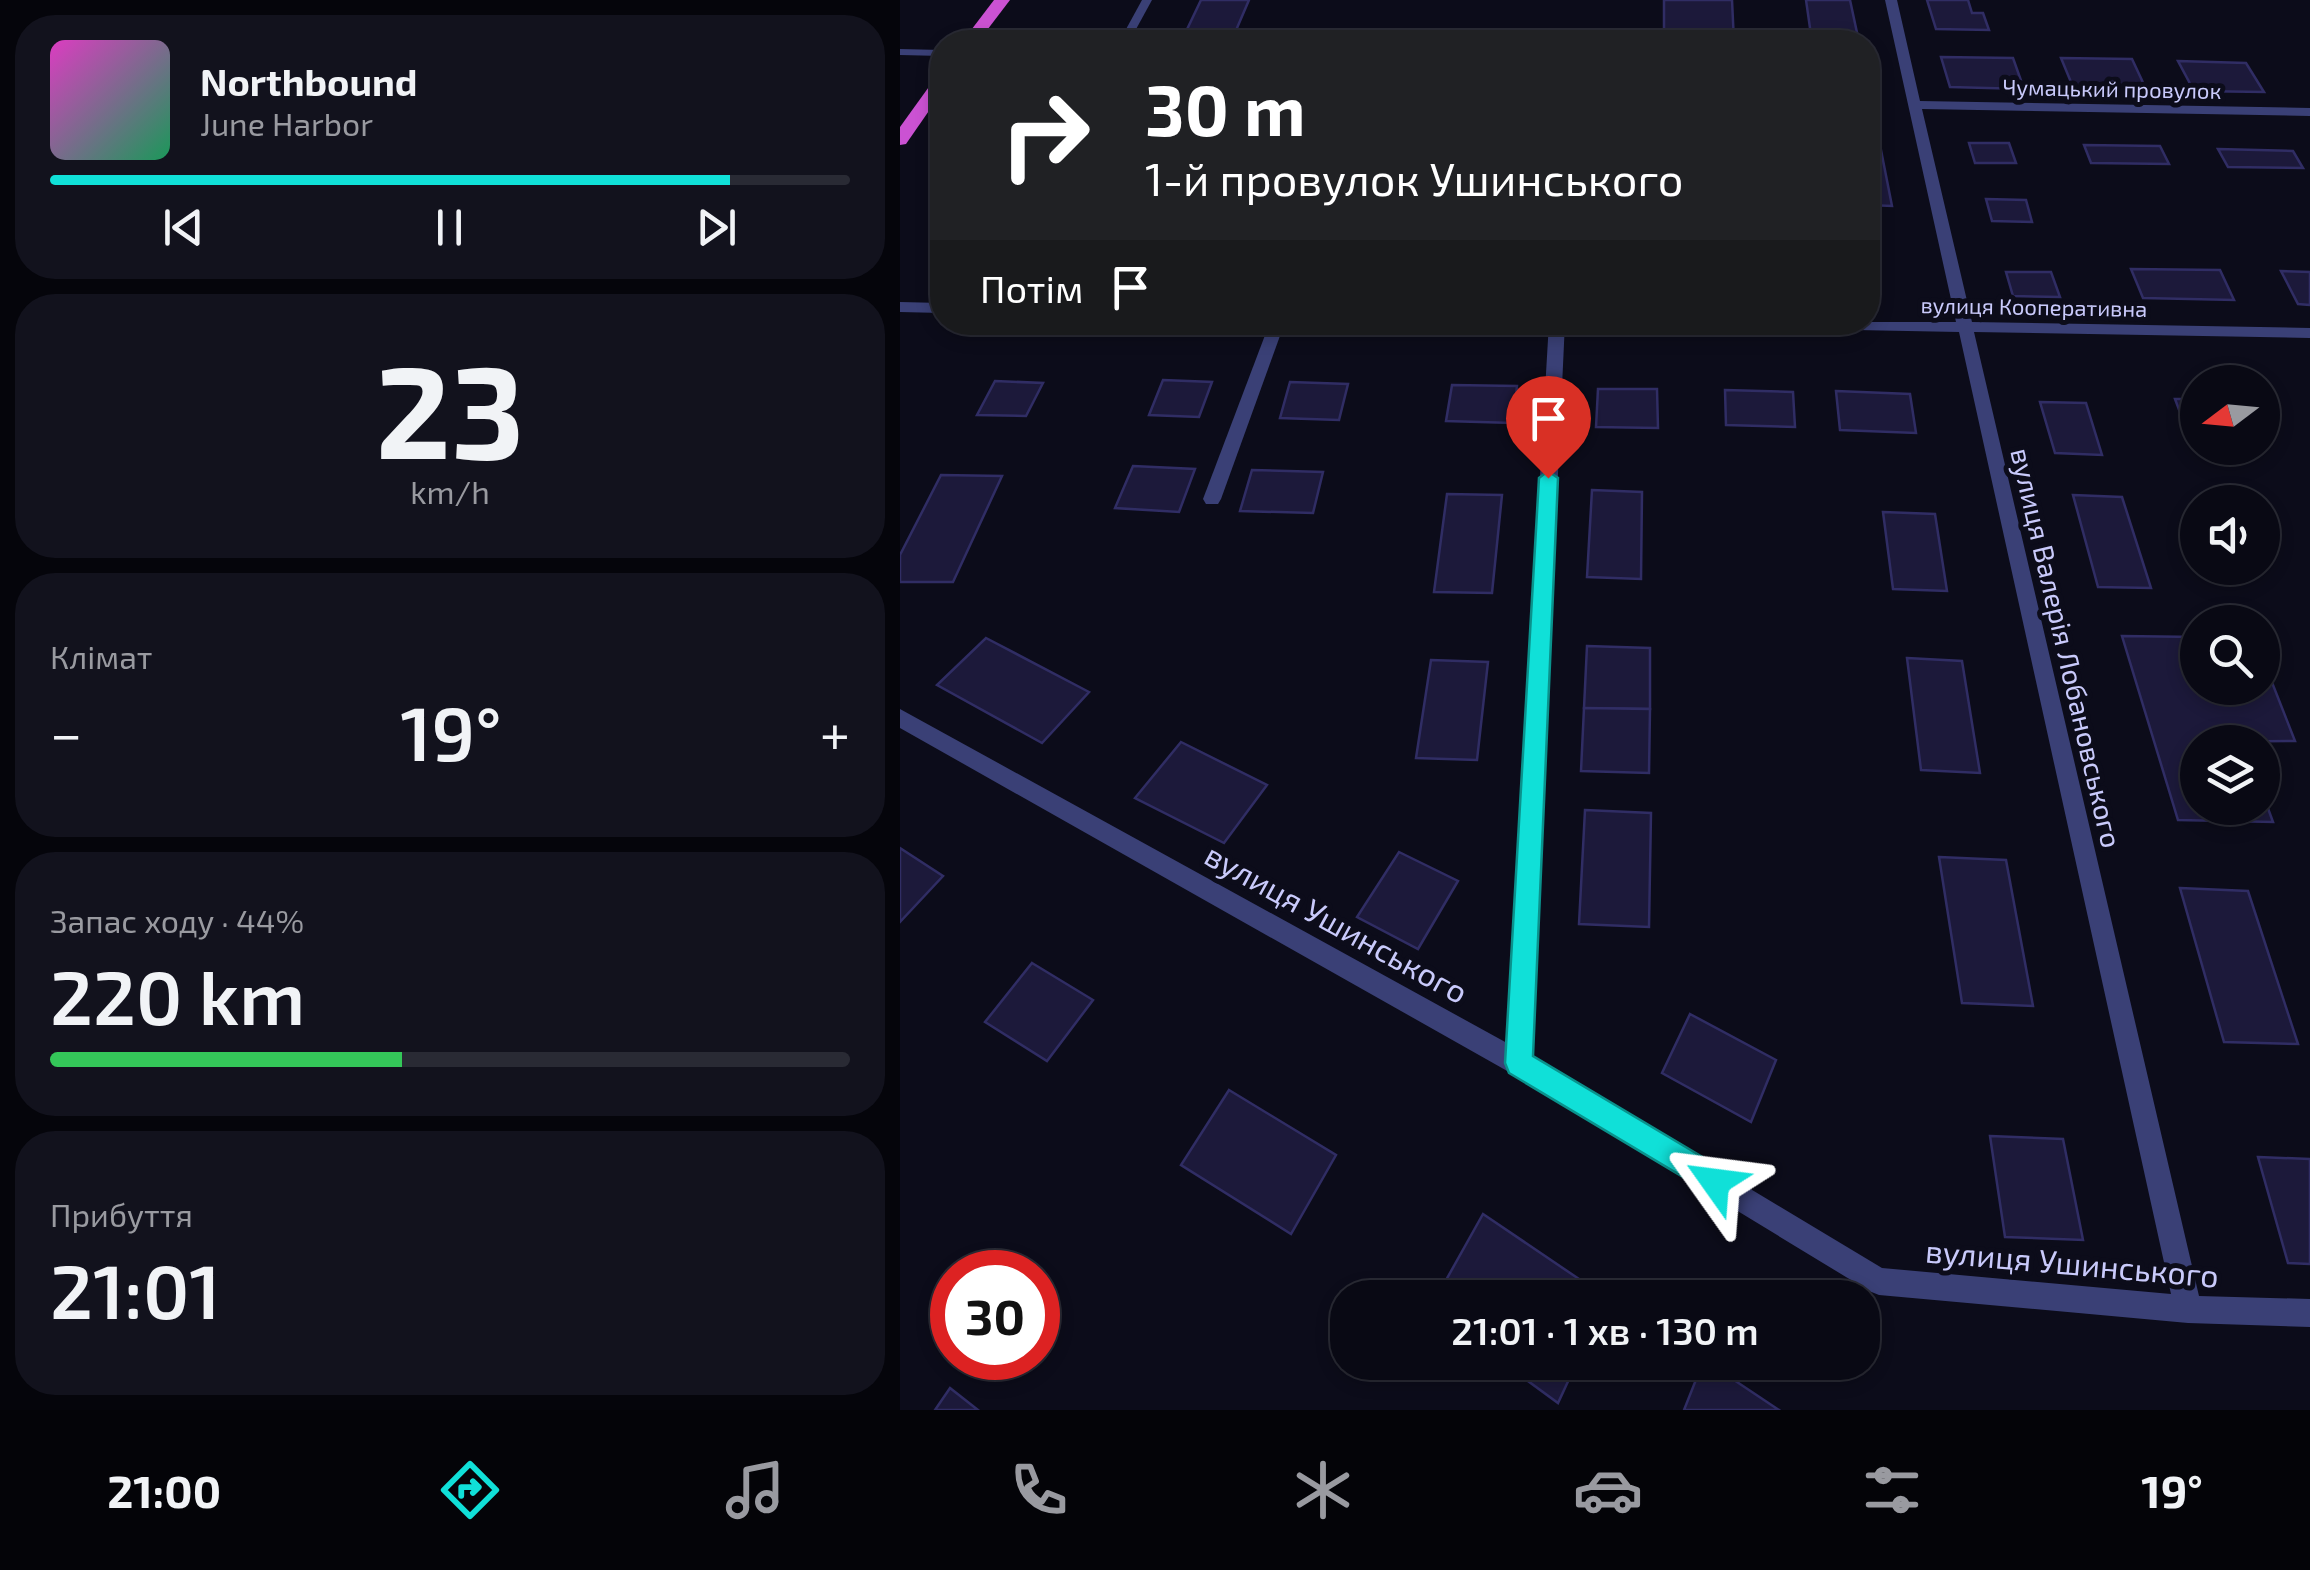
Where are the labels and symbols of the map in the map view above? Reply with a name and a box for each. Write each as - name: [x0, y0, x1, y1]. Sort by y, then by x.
- street label: Чумацький провулок: [2002, 73, 2222, 104]
- street label: вулиця Кооперативна: [1920, 291, 2148, 322]
- north arrow: [2180, 365, 2280, 465]
- pin: [1506, 376, 1591, 479]
- street label: вулиця Валерія Лобановського: [2004, 445, 2130, 851]
- street label: вулиця Ушинського: [1199, 834, 1475, 1011]
- position arrow: [1663, 1130, 1767, 1234]
- street label: вулиця Ушинського: [1924, 1230, 2220, 1295]
- speed limit sign: 30: [930, 1250, 1060, 1380]

